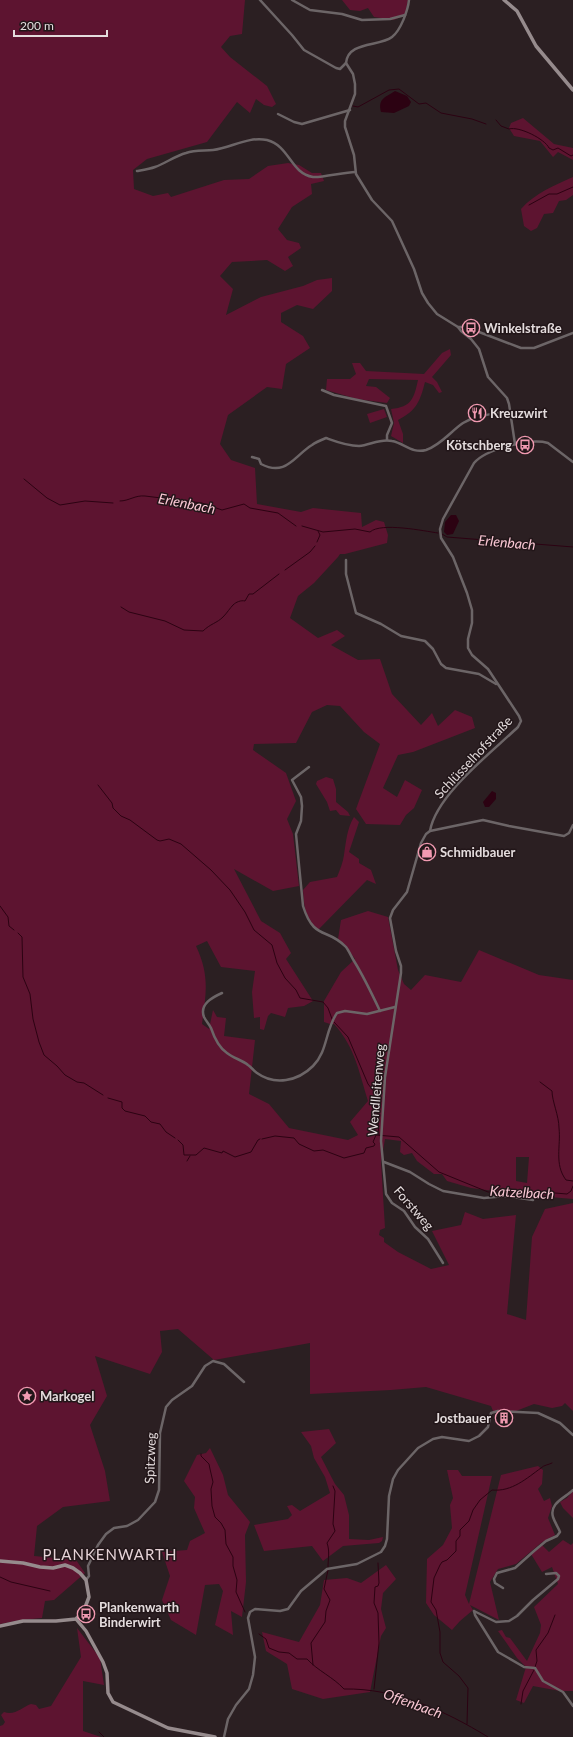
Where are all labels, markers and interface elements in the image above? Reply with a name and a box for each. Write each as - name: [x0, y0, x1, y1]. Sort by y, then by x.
- scale bar: [14, 12, 107, 38]
- text: 200 m: [20, 18, 54, 33]
- bus stop icon: Winkelstraße: [461, 318, 481, 338]
- place label: Winkelstraße: [484, 320, 562, 336]
- restaurant icon: Kreuzwirt: [467, 403, 487, 423]
- place label: Kreuzwirt: [490, 405, 547, 421]
- bus stop icon: Kötschberg: [515, 435, 535, 455]
- place label: Kötschberg: [446, 437, 512, 453]
- water label: Erlenbach: [157, 489, 217, 517]
- water label: Erlenbach: [478, 531, 536, 553]
- street label: Schlüsselhofstraße: [431, 712, 515, 802]
- shop icon: Schmidbauer: [417, 842, 437, 862]
- place label: Schmidbauer: [440, 844, 516, 860]
- street label: Wendlleitenweg: [364, 1043, 388, 1137]
- water label: Katzelbach: [489, 1182, 555, 1202]
- street label: Forstweg: [391, 1183, 438, 1233]
- place icon: Markogel: [17, 1386, 37, 1406]
- place label: Markogel: [40, 1388, 95, 1404]
- building icon: Jostbauer: [494, 1408, 514, 1428]
- place label: Jostbauer: [435, 1410, 491, 1426]
- street label: Spitzweg: [141, 1432, 159, 1484]
- district label: PLANKENWARTH: [43, 1545, 177, 1563]
- place label: Plankenwarth Binderwirt: [99, 1599, 179, 1630]
- bus stop icon: Plankenwarth Binderwirt: [76, 1604, 96, 1624]
- water label: Offenbach: [381, 1685, 445, 1721]

